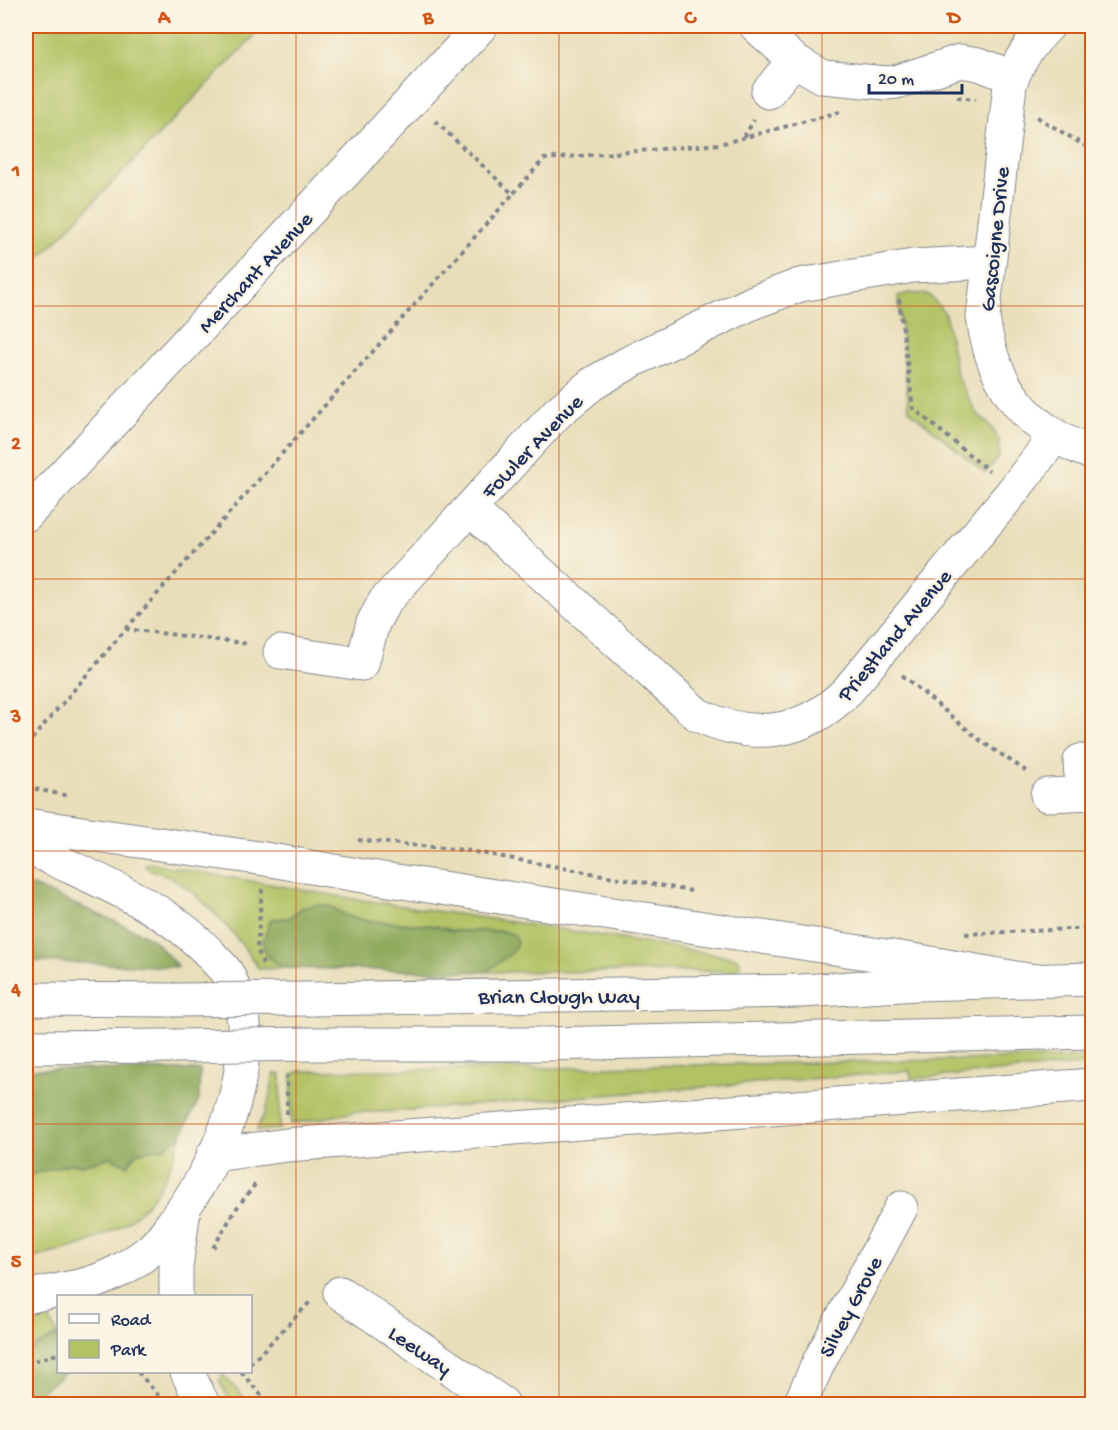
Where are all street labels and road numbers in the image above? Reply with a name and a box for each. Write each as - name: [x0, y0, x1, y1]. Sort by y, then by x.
- street label: Gascoigne Drive: [976, 165, 1018, 313]
- street label: Merchant Avenue: [194, 207, 320, 340]
- street label: Fowler Avenue: [477, 390, 591, 506]
- street label: Priestland Avenue: [832, 565, 959, 709]
- street label: Brian Clough Way: [477, 986, 640, 1012]
- street label: Silvey Grove: [815, 1252, 890, 1363]
- street label: Leeway: [382, 1322, 456, 1383]

